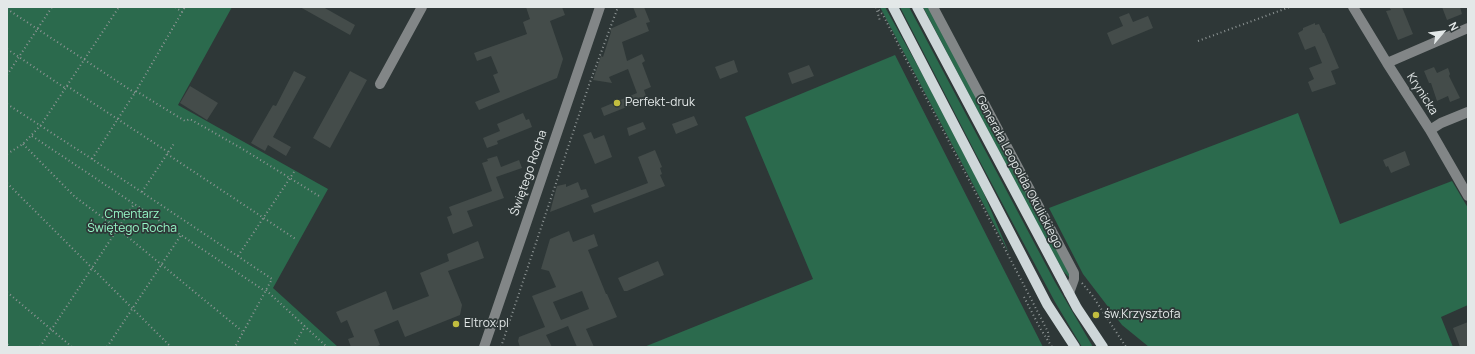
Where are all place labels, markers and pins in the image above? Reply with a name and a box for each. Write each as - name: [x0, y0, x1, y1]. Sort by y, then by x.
- place label: Perfekt-druk: [625, 96, 695, 110]
- marker: Perfekt-druk: [612, 98, 622, 108]
- place label: św.Krzysztofa: [1104, 308, 1180, 322]
- marker: św.Krzysztofa: [1091, 310, 1101, 320]
- place label: Eltrox.pl: [464, 317, 509, 331]
- marker: Eltrox.pl: [451, 319, 461, 329]

